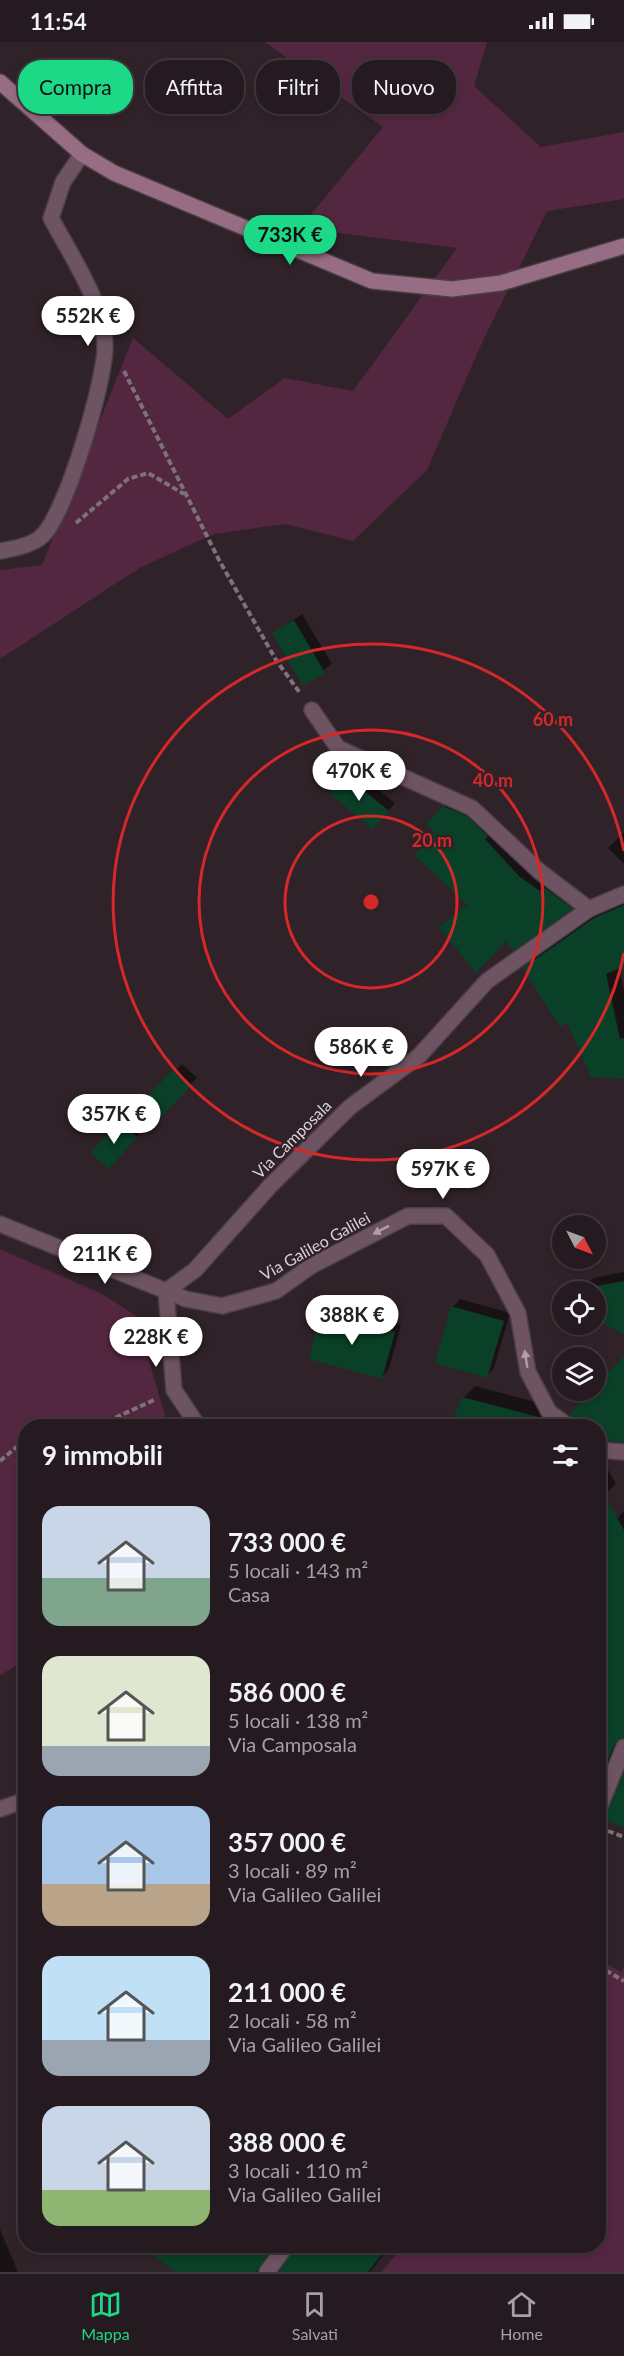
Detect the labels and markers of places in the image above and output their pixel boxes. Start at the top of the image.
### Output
pin: 733K € [241,215,339,266]
pin: 552K € [39,296,137,347]
pin: 470K € [310,751,408,802]
centre of rings [361,892,381,912]
pin: 586K € [312,1027,410,1078]
pin: 357K € [65,1094,163,1145]
pin: 597K € [394,1149,492,1200]
pin: 211K € [56,1234,154,1285]
pin: 388K € [303,1295,401,1346]
pin: 228K € [107,1317,205,1368]

